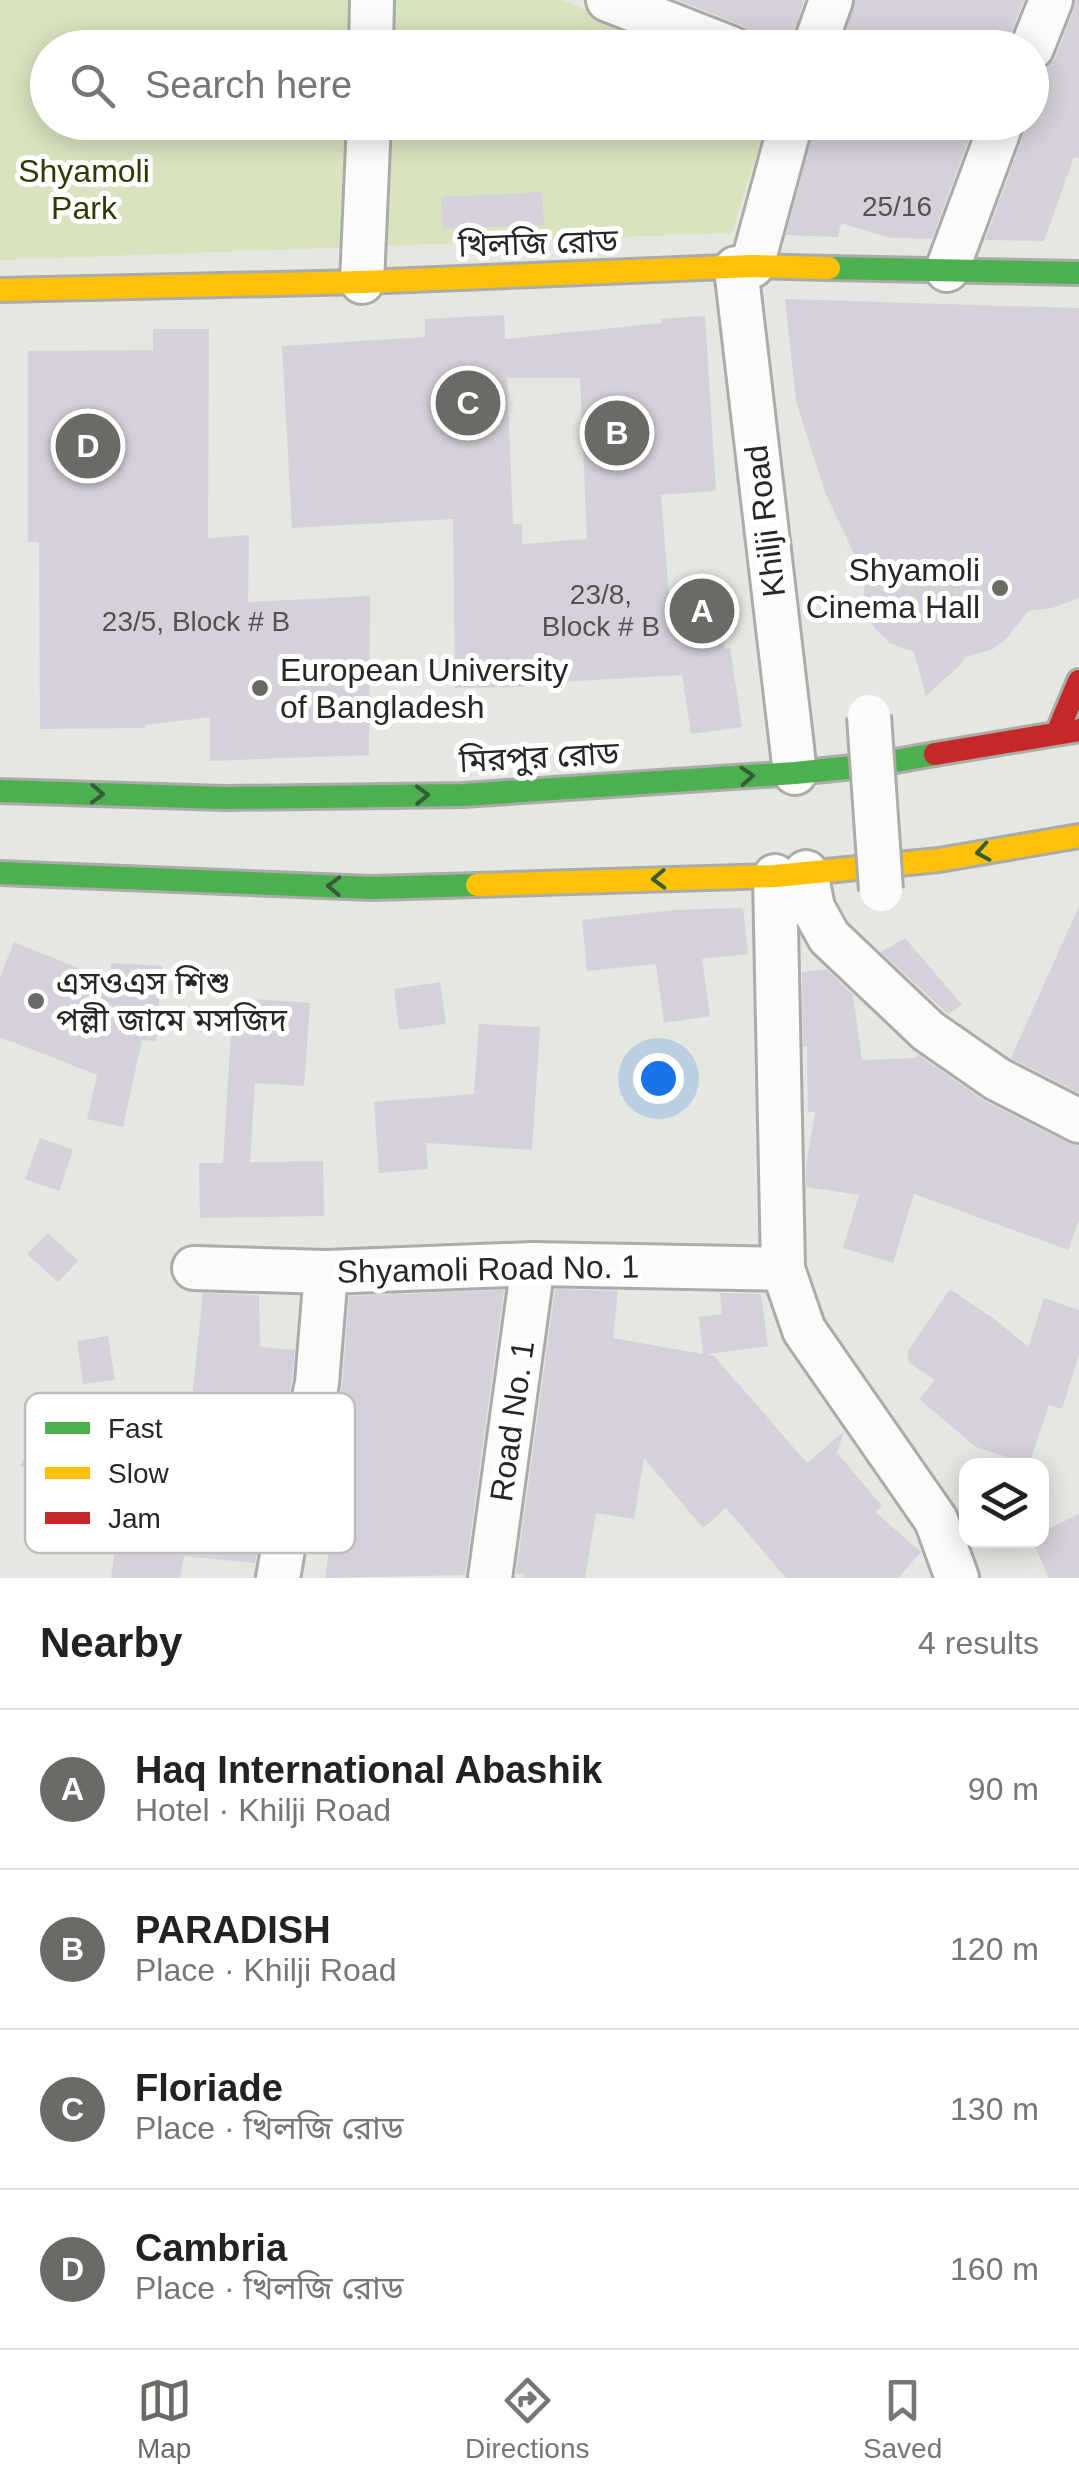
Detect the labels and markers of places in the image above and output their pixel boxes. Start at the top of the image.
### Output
pin: C [436,366,500,440]
pin: B [584,396,650,470]
pin: D [56,408,120,484]
place label: Shyamoli Cinema Hall [806,552,980,625]
pin: A [670,574,734,648]
marker: Shyamoli Cinema Hall [989,577,1011,599]
place label: European University of Bangladesh [280,652,568,725]
marker: European University of Bangladesh [249,677,271,699]
place label: এসওএস শিশু পল্লী জামে মসজিদ [56,965,288,1038]
marker: এসওএস শিশু পল্লী জামে মসজিদ [25,990,47,1012]

